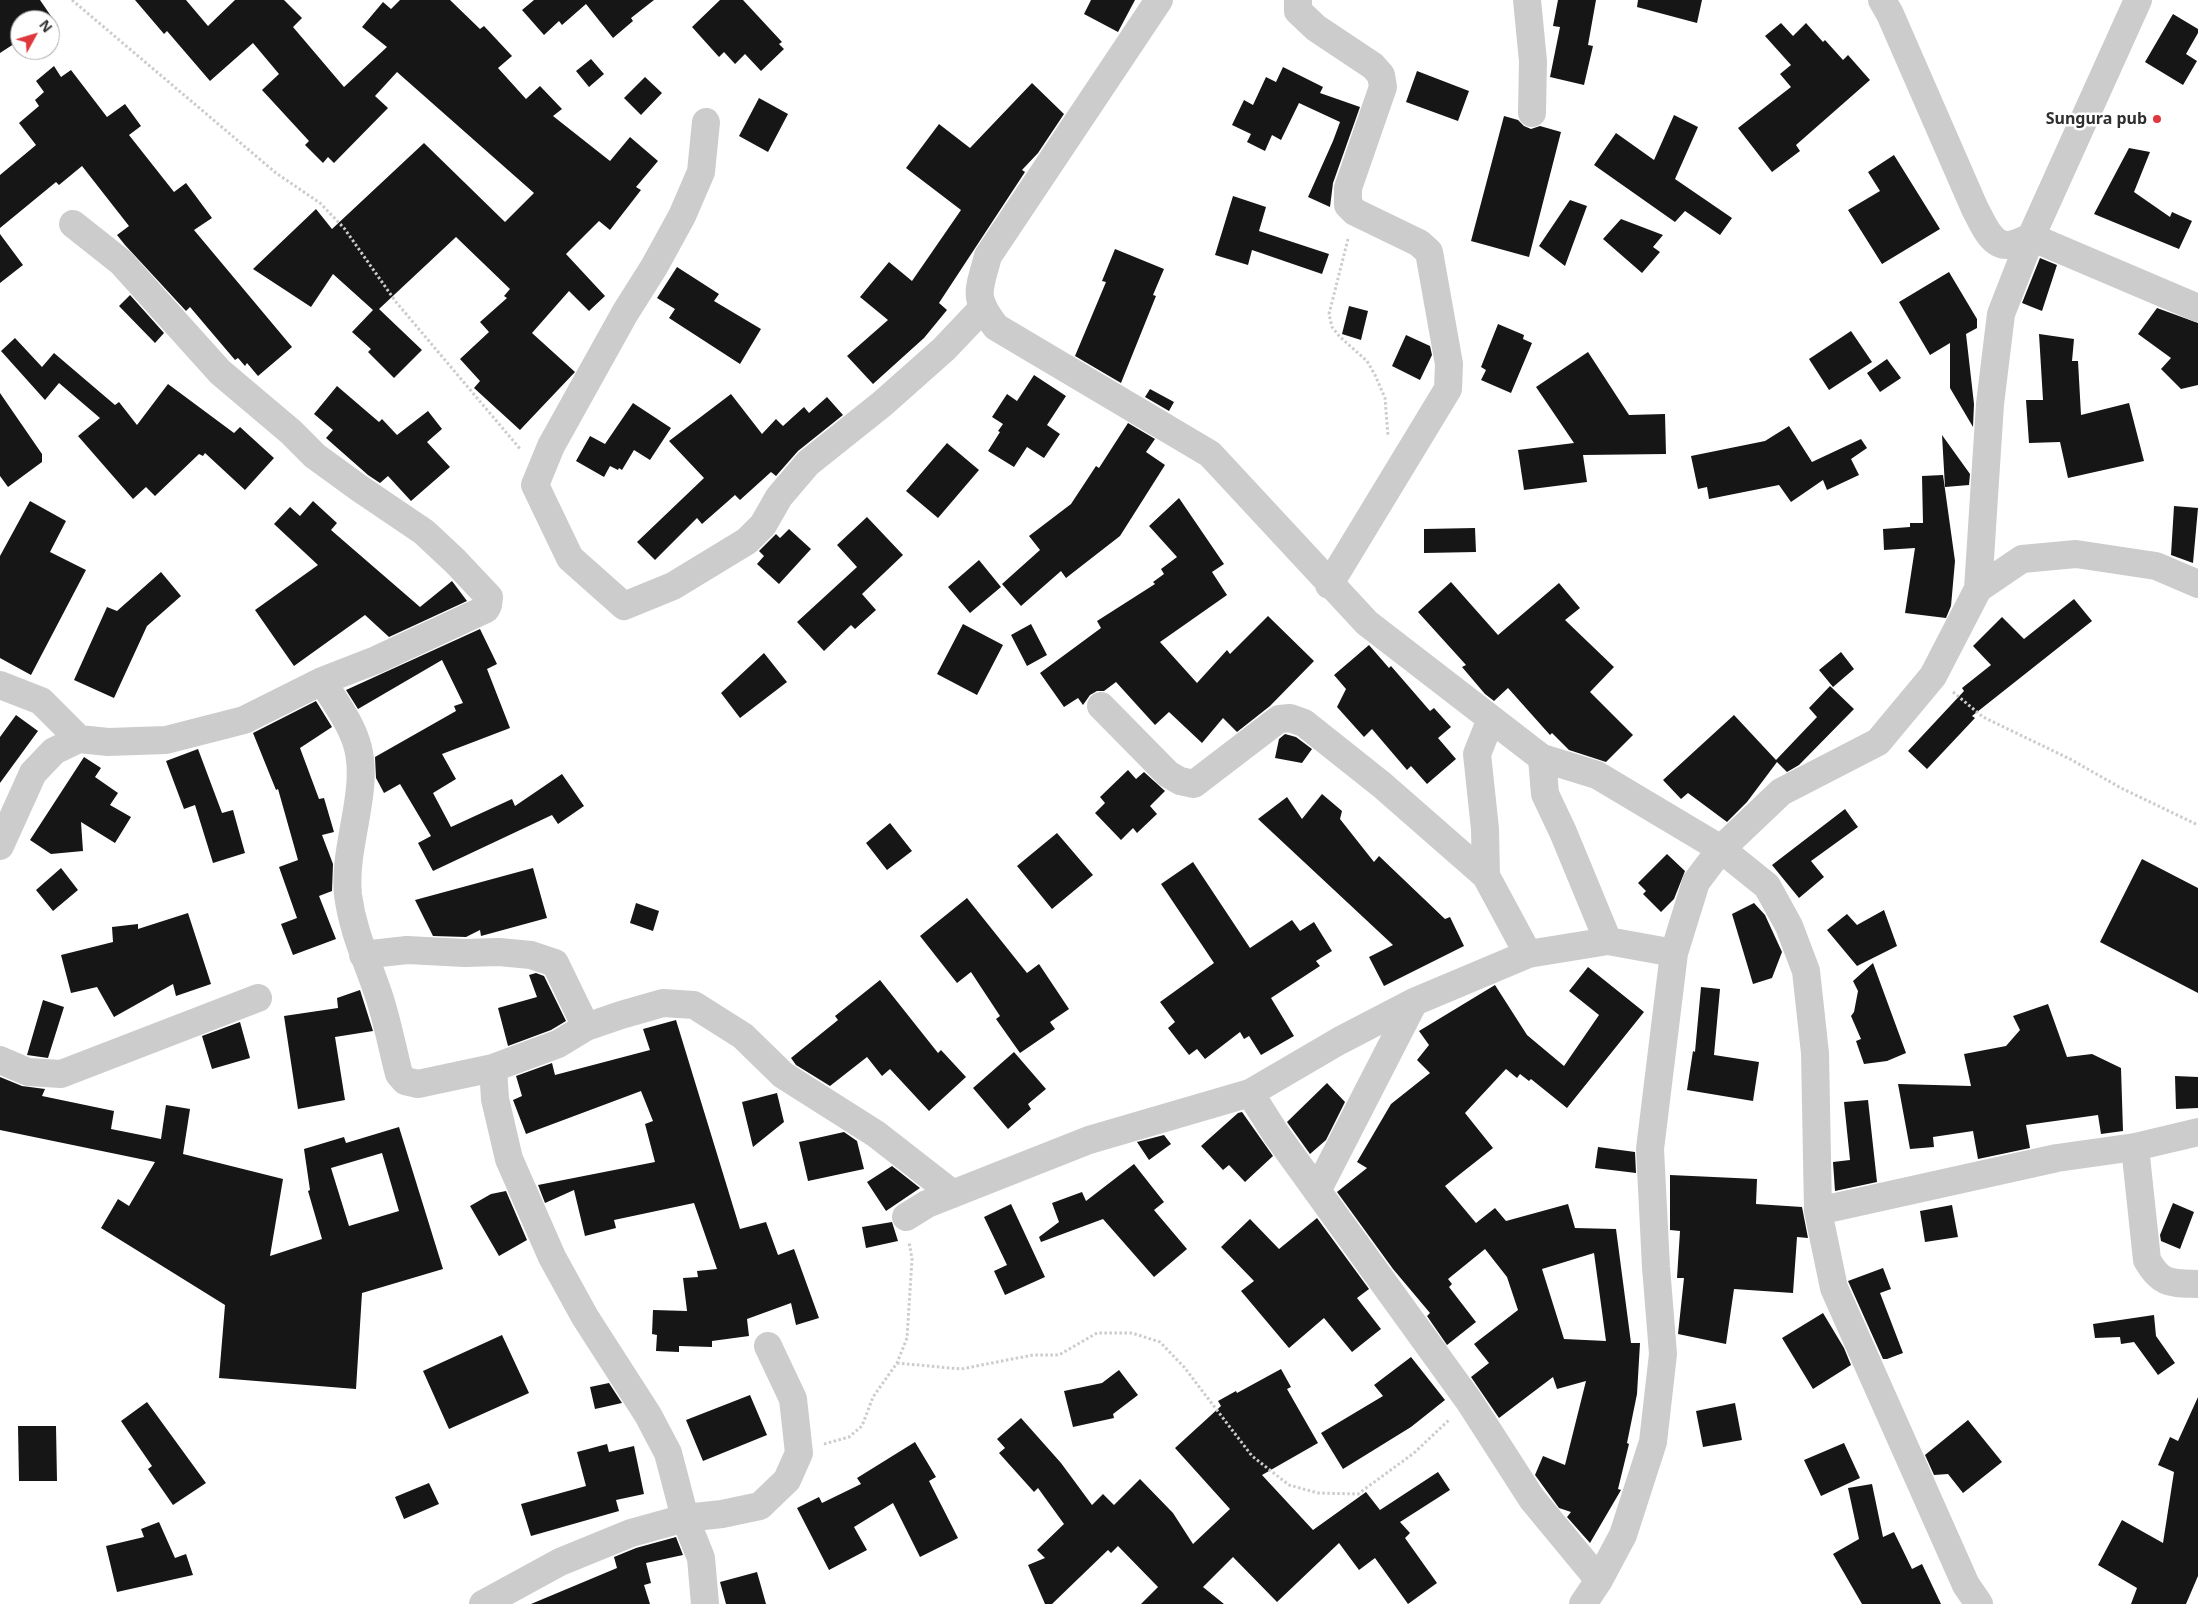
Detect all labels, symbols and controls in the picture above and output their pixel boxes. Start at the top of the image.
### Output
north arrow [10,10,60,60]
text: N [35,15,57,36]
place label: Sungura pub [2046,109,2147,129]
marker: Sungura pub [2151,113,2163,125]

